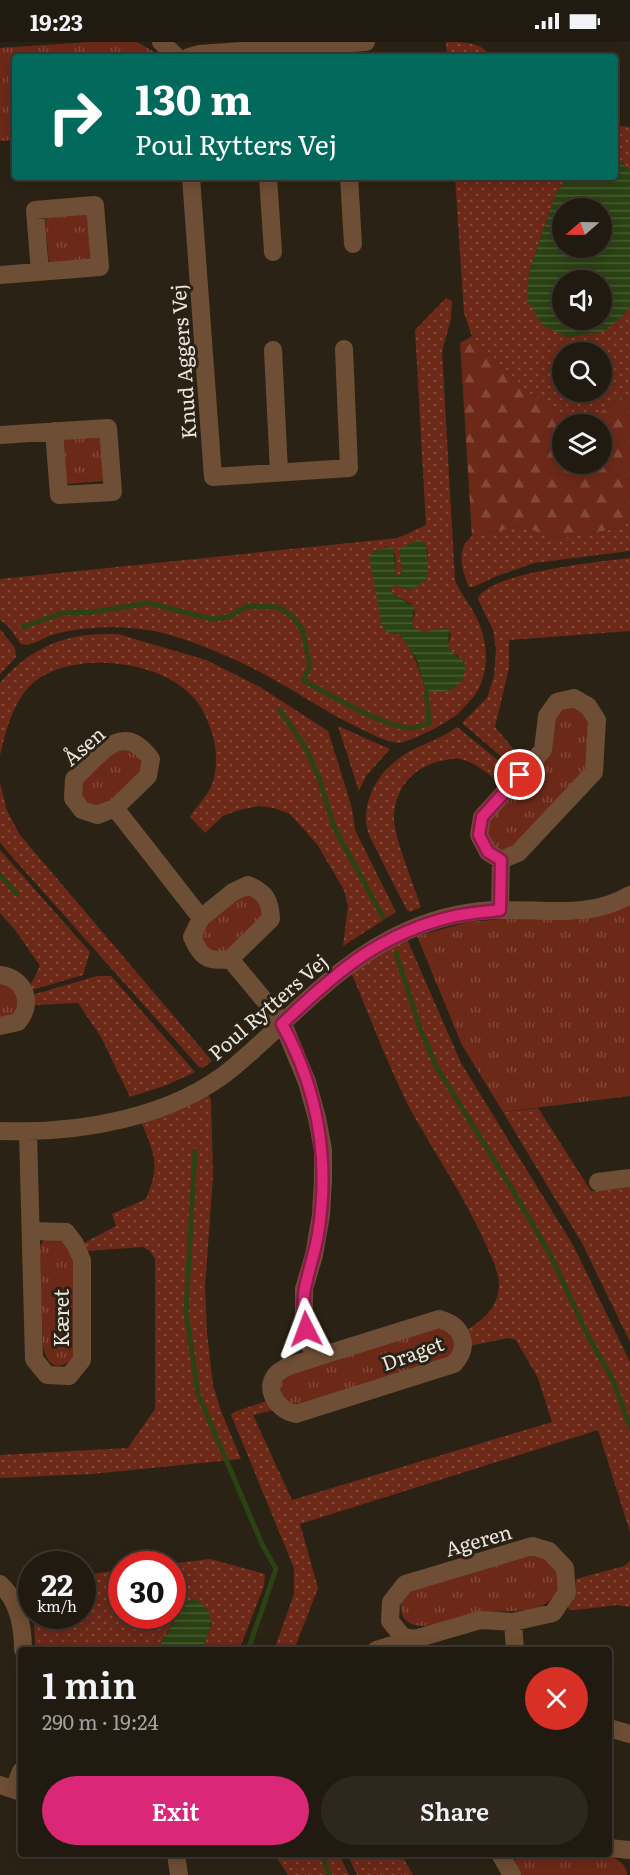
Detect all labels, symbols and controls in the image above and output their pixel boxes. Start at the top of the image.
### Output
text: 19:23 [30,5,83,38]
text: 130 m [135,66,252,128]
icon: right [36,78,114,156]
text: Poul Rytters Vej [135,123,337,163]
north arrow [552,198,612,258]
map controls [552,198,612,474]
button: sound [552,270,612,330]
street label: Knud Aggers Vej [162,283,202,441]
button: search [552,342,612,402]
button: layers [552,414,612,474]
street label: Åsen [55,718,111,772]
pin [494,749,545,800]
icon: arrive [503,758,536,791]
street label: Poul Rytters Vej [201,946,333,1066]
street label: Kæret [45,1289,75,1347]
position arrow [274,1297,338,1361]
street label: Draget [377,1327,447,1377]
street label: Ageren [441,1515,515,1563]
speed limit sign: 30 [108,1551,186,1629]
text: 22 [41,1561,73,1605]
text: km/h [37,1594,77,1617]
text: 1 min [42,1657,137,1710]
button: close [525,1667,588,1730]
text: 290 m · 19:24 [42,1706,158,1736]
button: Exit [42,1776,309,1845]
button: Share [321,1776,588,1845]

